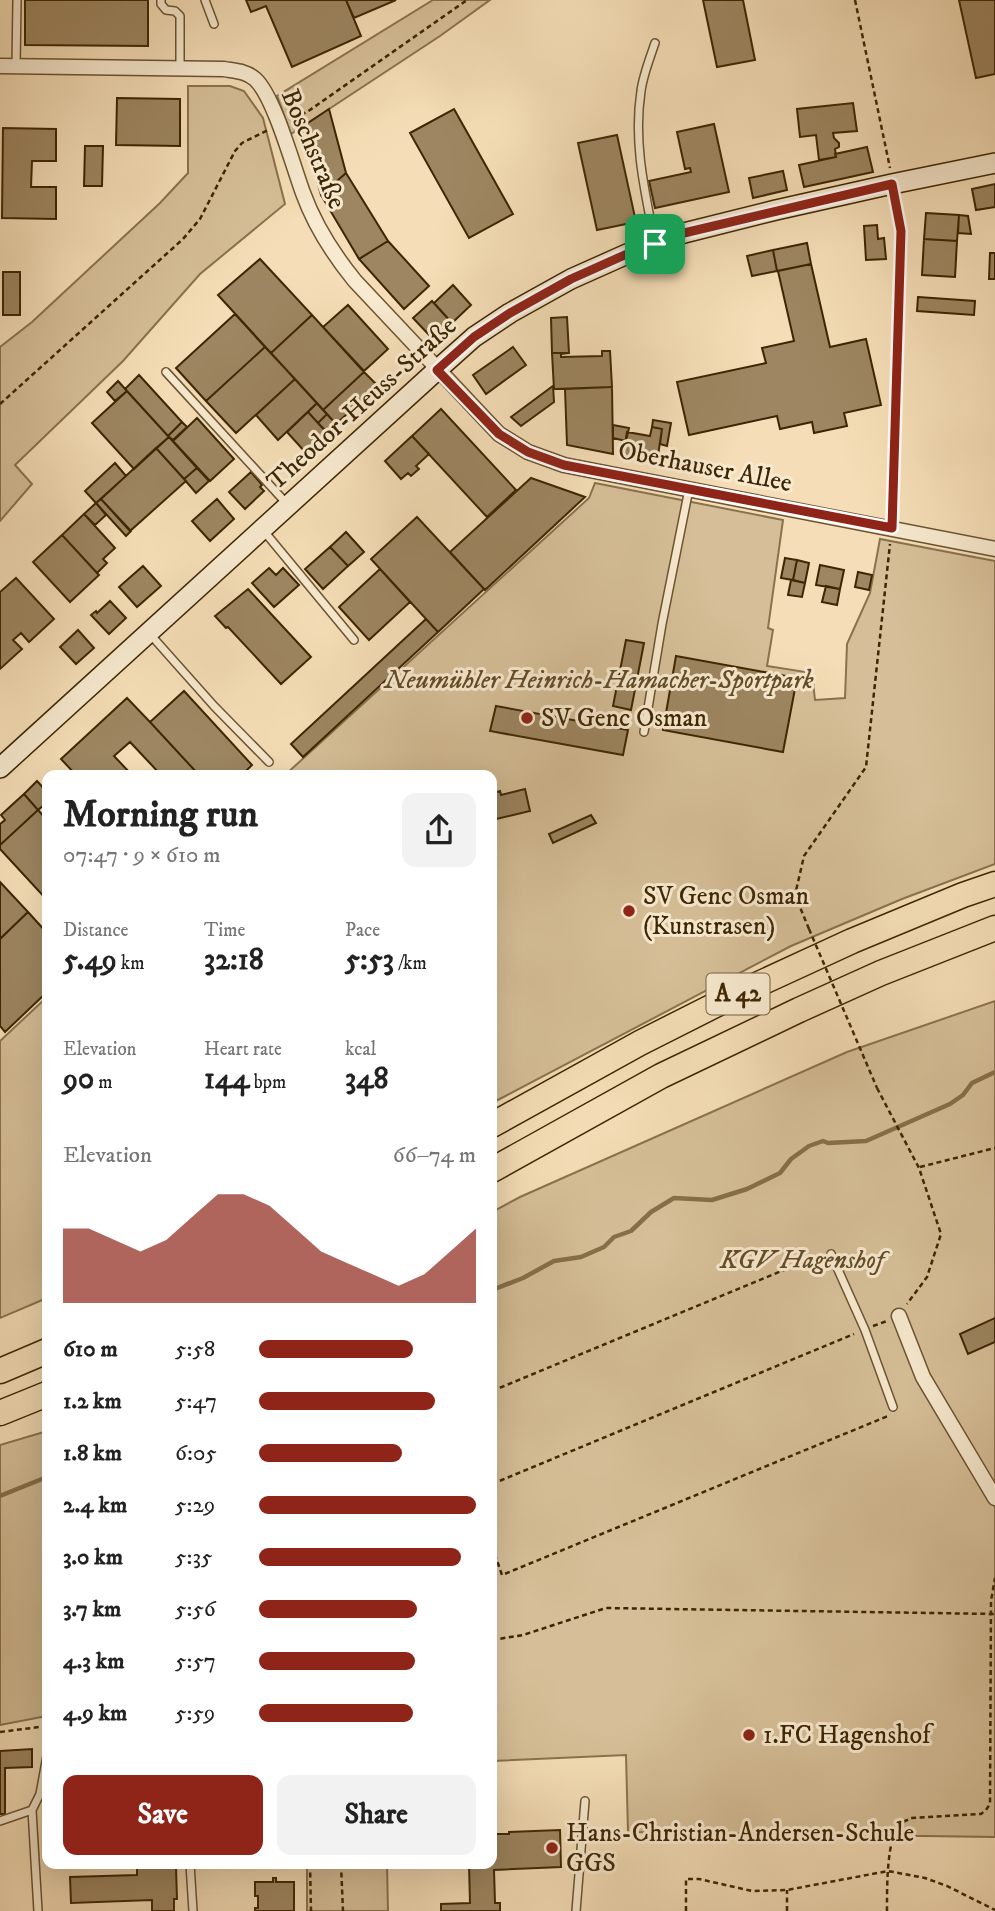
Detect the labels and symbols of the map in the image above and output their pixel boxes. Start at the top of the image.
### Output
street label: Boschstraße [273,84,353,214]
pin [625,214,685,274]
street label: Theodor-Heuss-Straße [260,310,464,498]
street label: Oberhauser Allee [615,434,795,500]
park label: Neumühler Heinrich-Hamacher-Sportpark [382,664,814,697]
place label: SV Genc Osman [541,702,708,735]
marker: SV Genc Osman [519,710,535,726]
place label: SV Genc Osman (Kunstrasen) [643,880,810,943]
marker: SV Genc Osman (Kunstrasen) [621,903,637,919]
road number: A 42 [706,974,770,1014]
park label: KGV Hagenshof [719,1244,891,1277]
place label: 1.FC Hagenshof [763,1719,934,1752]
marker: 1.FC Hagenshof [741,1727,757,1743]
place label: Hans-Christian-Andersen-Schule GGS [566,1817,914,1880]
marker: Hans-Christian-Andersen-Schule GGS [544,1840,560,1856]

